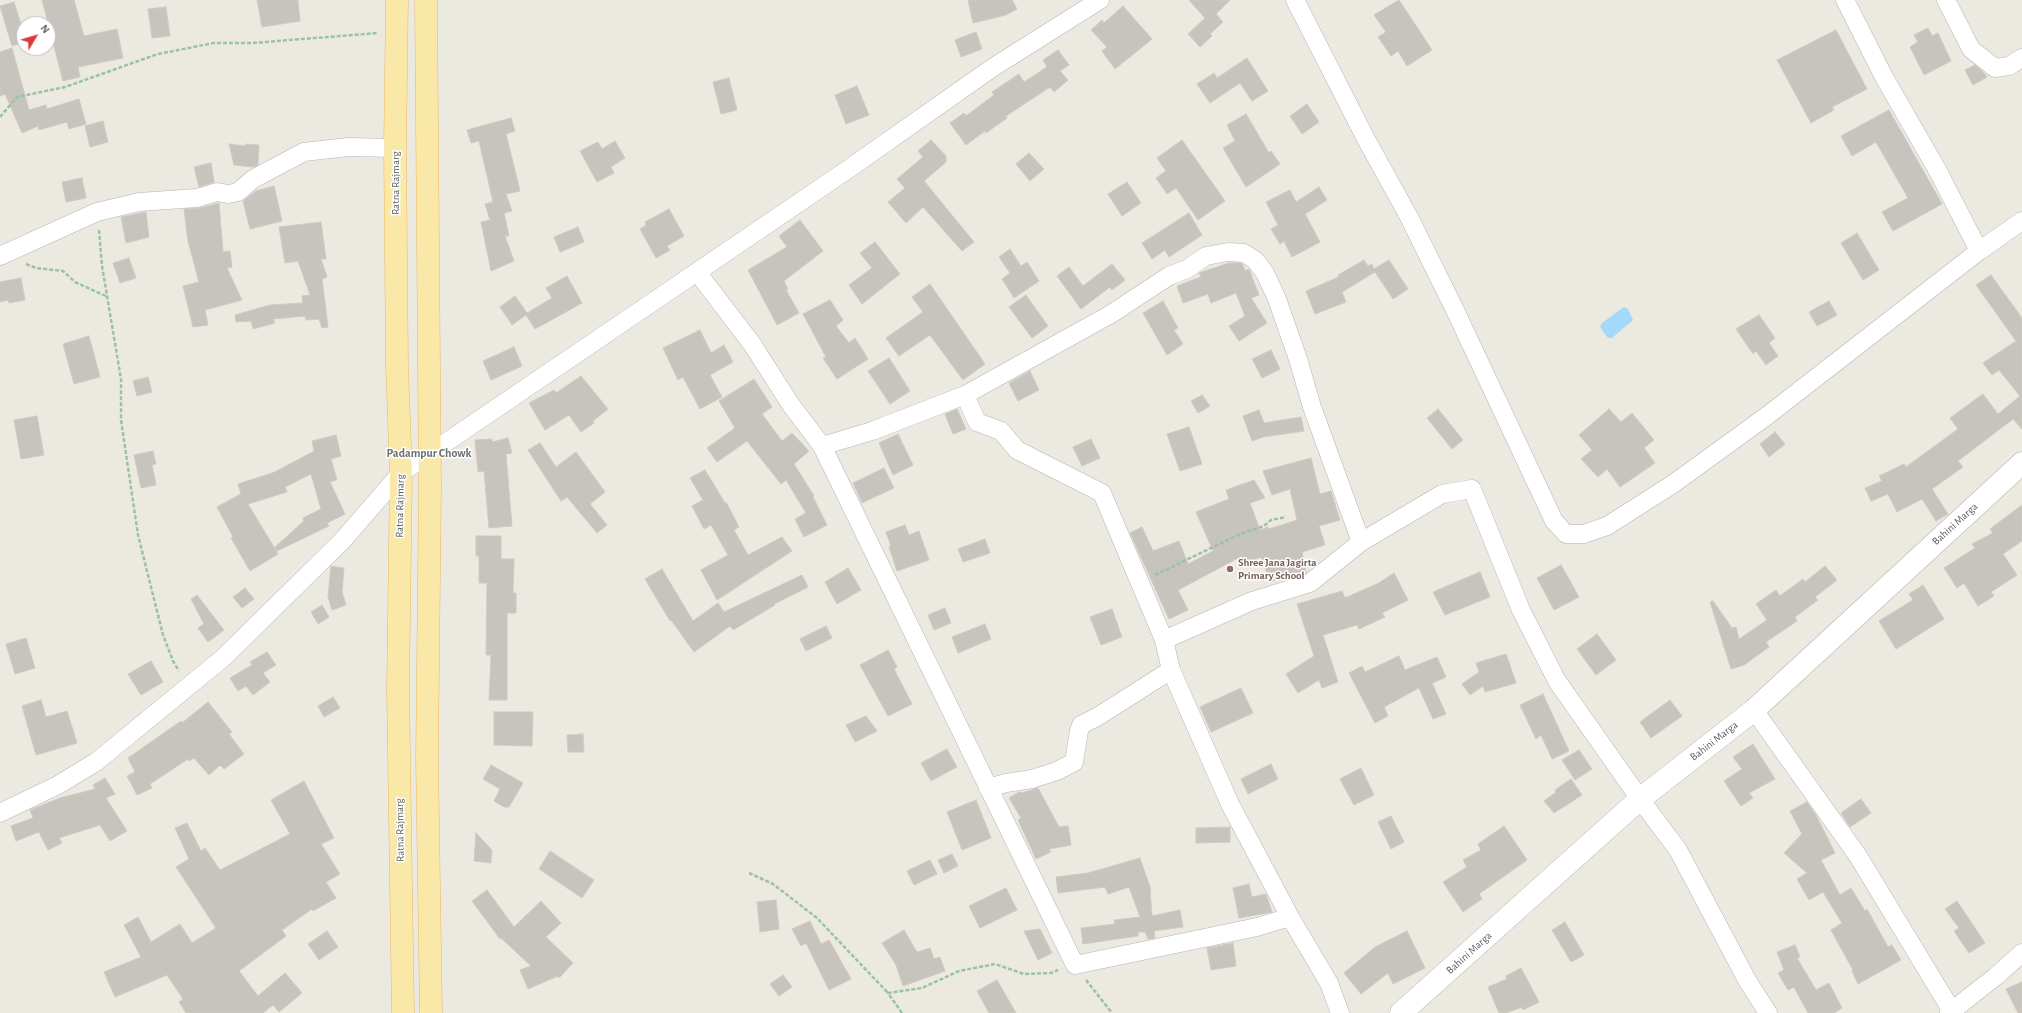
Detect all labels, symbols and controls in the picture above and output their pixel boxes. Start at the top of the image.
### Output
north arrow [16,16,56,56]
text: N [38,23,52,35]
street label: Ratna Rajmarg [389,151,403,215]
district label: Padampur Chowk [387,446,471,460]
street label: Ratna Rajmarg [393,474,407,538]
street label: Bahini Marga [1929,500,1981,548]
place label: Shree Jana Jagirta Primary School [1238,556,1317,582]
marker: Shree Jana Jagirta Primary School [1225,564,1235,574]
street label: Bahini Marga [1688,718,1740,764]
street label: Ratna Rajmarg [393,798,407,862]
street label: Bahini Marga [1443,929,1495,977]

